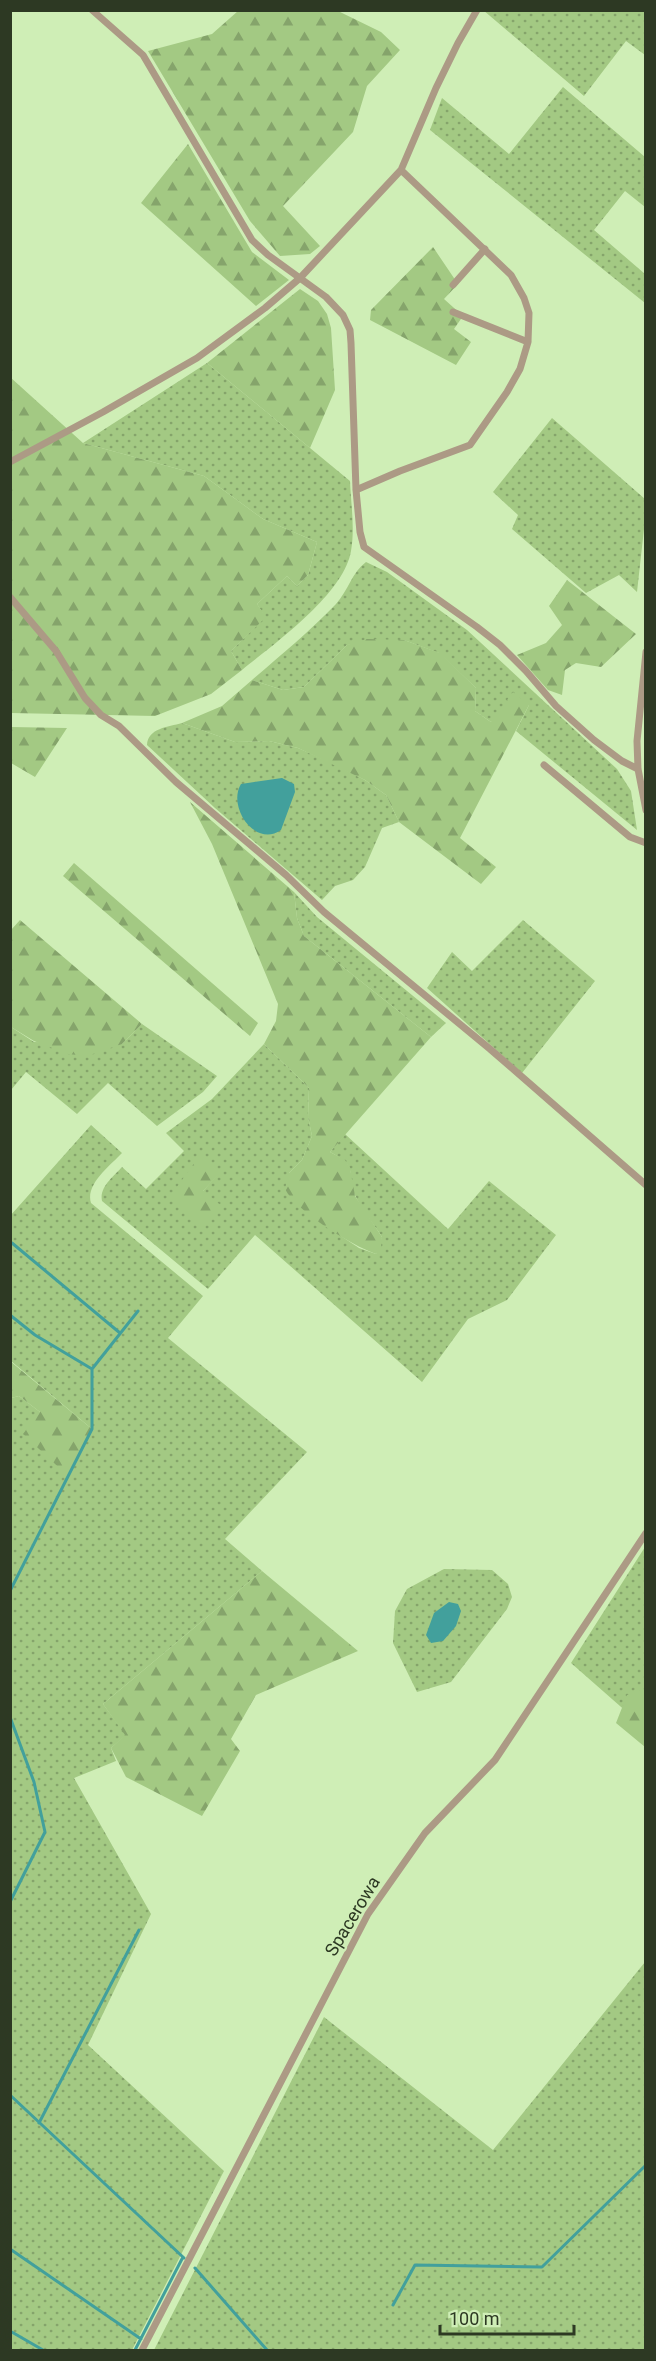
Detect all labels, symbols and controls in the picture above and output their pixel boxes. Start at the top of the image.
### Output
street label: Spacerowa [320,1872,384,1960]
scale bar [440,2298,574,2336]
text: 100 m [449,2308,500,2329]

